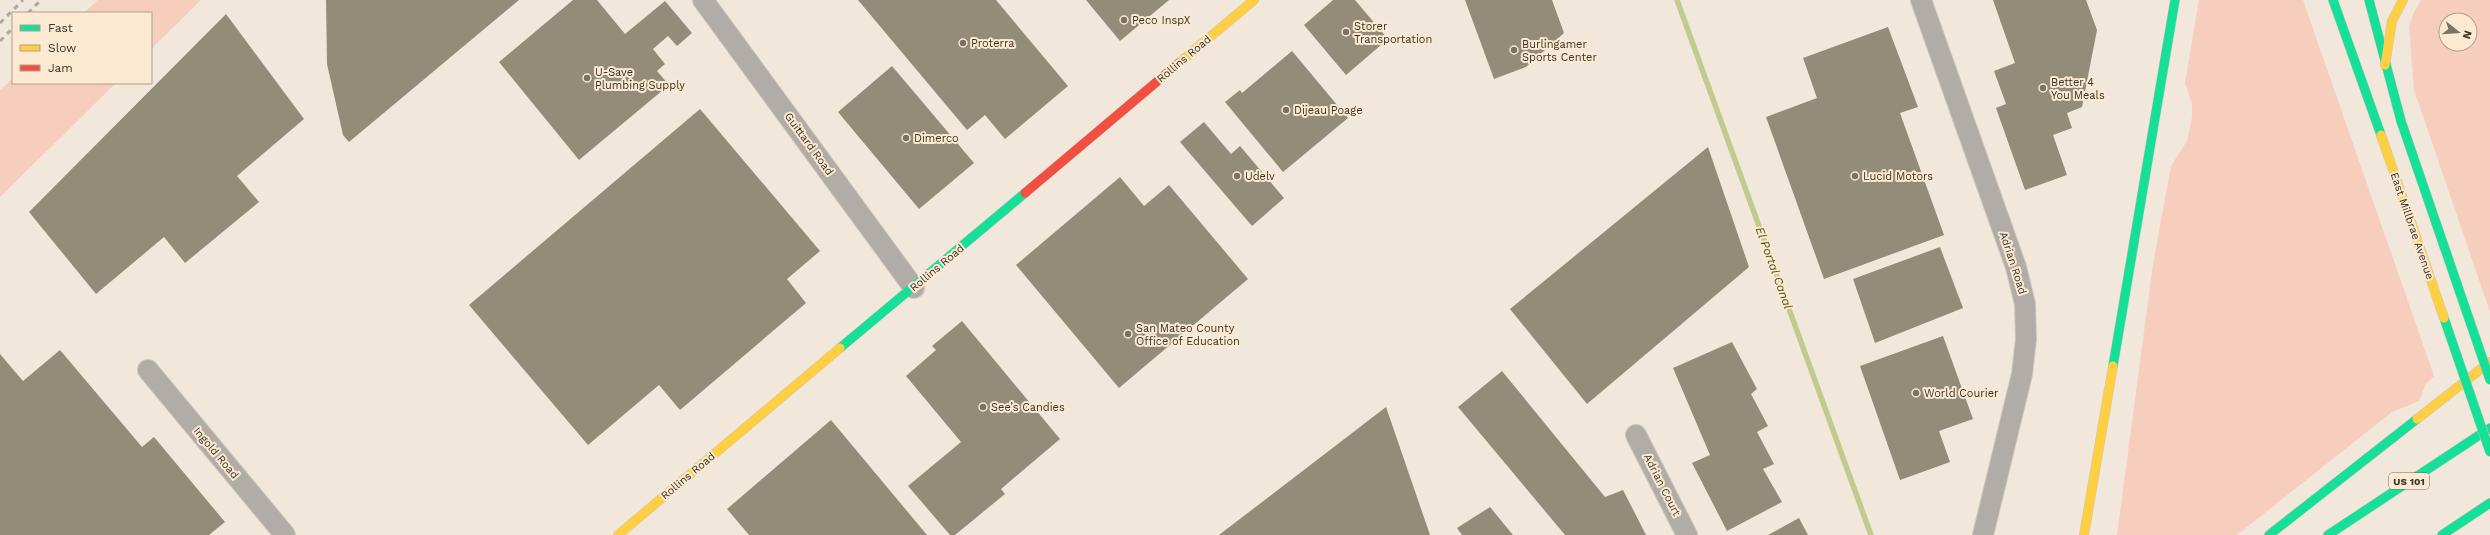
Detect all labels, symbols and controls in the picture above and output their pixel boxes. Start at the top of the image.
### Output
legend [12,12,152,84]
north arrow [2438,12,2478,52]
place label: Peco InspX [1132,14,1191,27]
marker: Peco InspX [1119,15,1129,25]
place label: Storer Transportation [1354,20,1432,46]
text: Fast [48,21,73,35]
marker: Storer Transportation [1341,27,1351,37]
text: N [2460,29,2474,41]
street label: Rollins Road [1154,33,1214,85]
place label: Proterra [971,37,1015,50]
marker: Proterra [958,38,968,48]
place label: Burlingamer Sports Center [1522,38,1597,64]
text: Slow [48,41,76,55]
marker: Burlingamer Sports Center [1509,45,1519,55]
text: Jam [48,61,73,75]
place label: U-Save Plumbing Supply [595,66,685,92]
marker: U-Save Plumbing Supply [582,73,592,83]
place label: Better 4 You Meals [2051,76,2105,102]
marker: Better 4 You Meals [2038,83,2048,93]
place label: Dijeau Poage [1294,104,1362,117]
marker: Dijeau Poage [1281,105,1291,115]
street label: Guittard Road [782,110,836,178]
place label: Dimerco [914,132,959,145]
marker: Dimerco [901,133,911,143]
place label: Udelv [1245,170,1275,183]
place label: Lucid Motors [1863,170,1933,183]
marker: Udelv [1232,171,1242,181]
marker: Lucid Motors [1850,171,1860,181]
street label: East Millbrae Avenue [2388,171,2436,281]
water label: El Portal Canal [1753,225,1795,311]
street label: Adrian Road [1997,230,2029,296]
street label: Rollins Road [907,242,967,294]
place label: San Mateo County Office of Education [1136,322,1240,348]
marker: San Mateo County Office of Education [1123,329,1133,339]
place label: World Courier [1924,387,1999,400]
marker: World Courier [1911,388,1921,398]
place label: See’s Candies [991,401,1065,414]
marker: See’s Candies [978,402,988,412]
street label: Ingold Road [191,425,241,481]
street label: Rollins Road [658,450,718,502]
street label: Adrian Court [1641,452,1683,519]
road number: US 101 [2389,473,2429,489]

